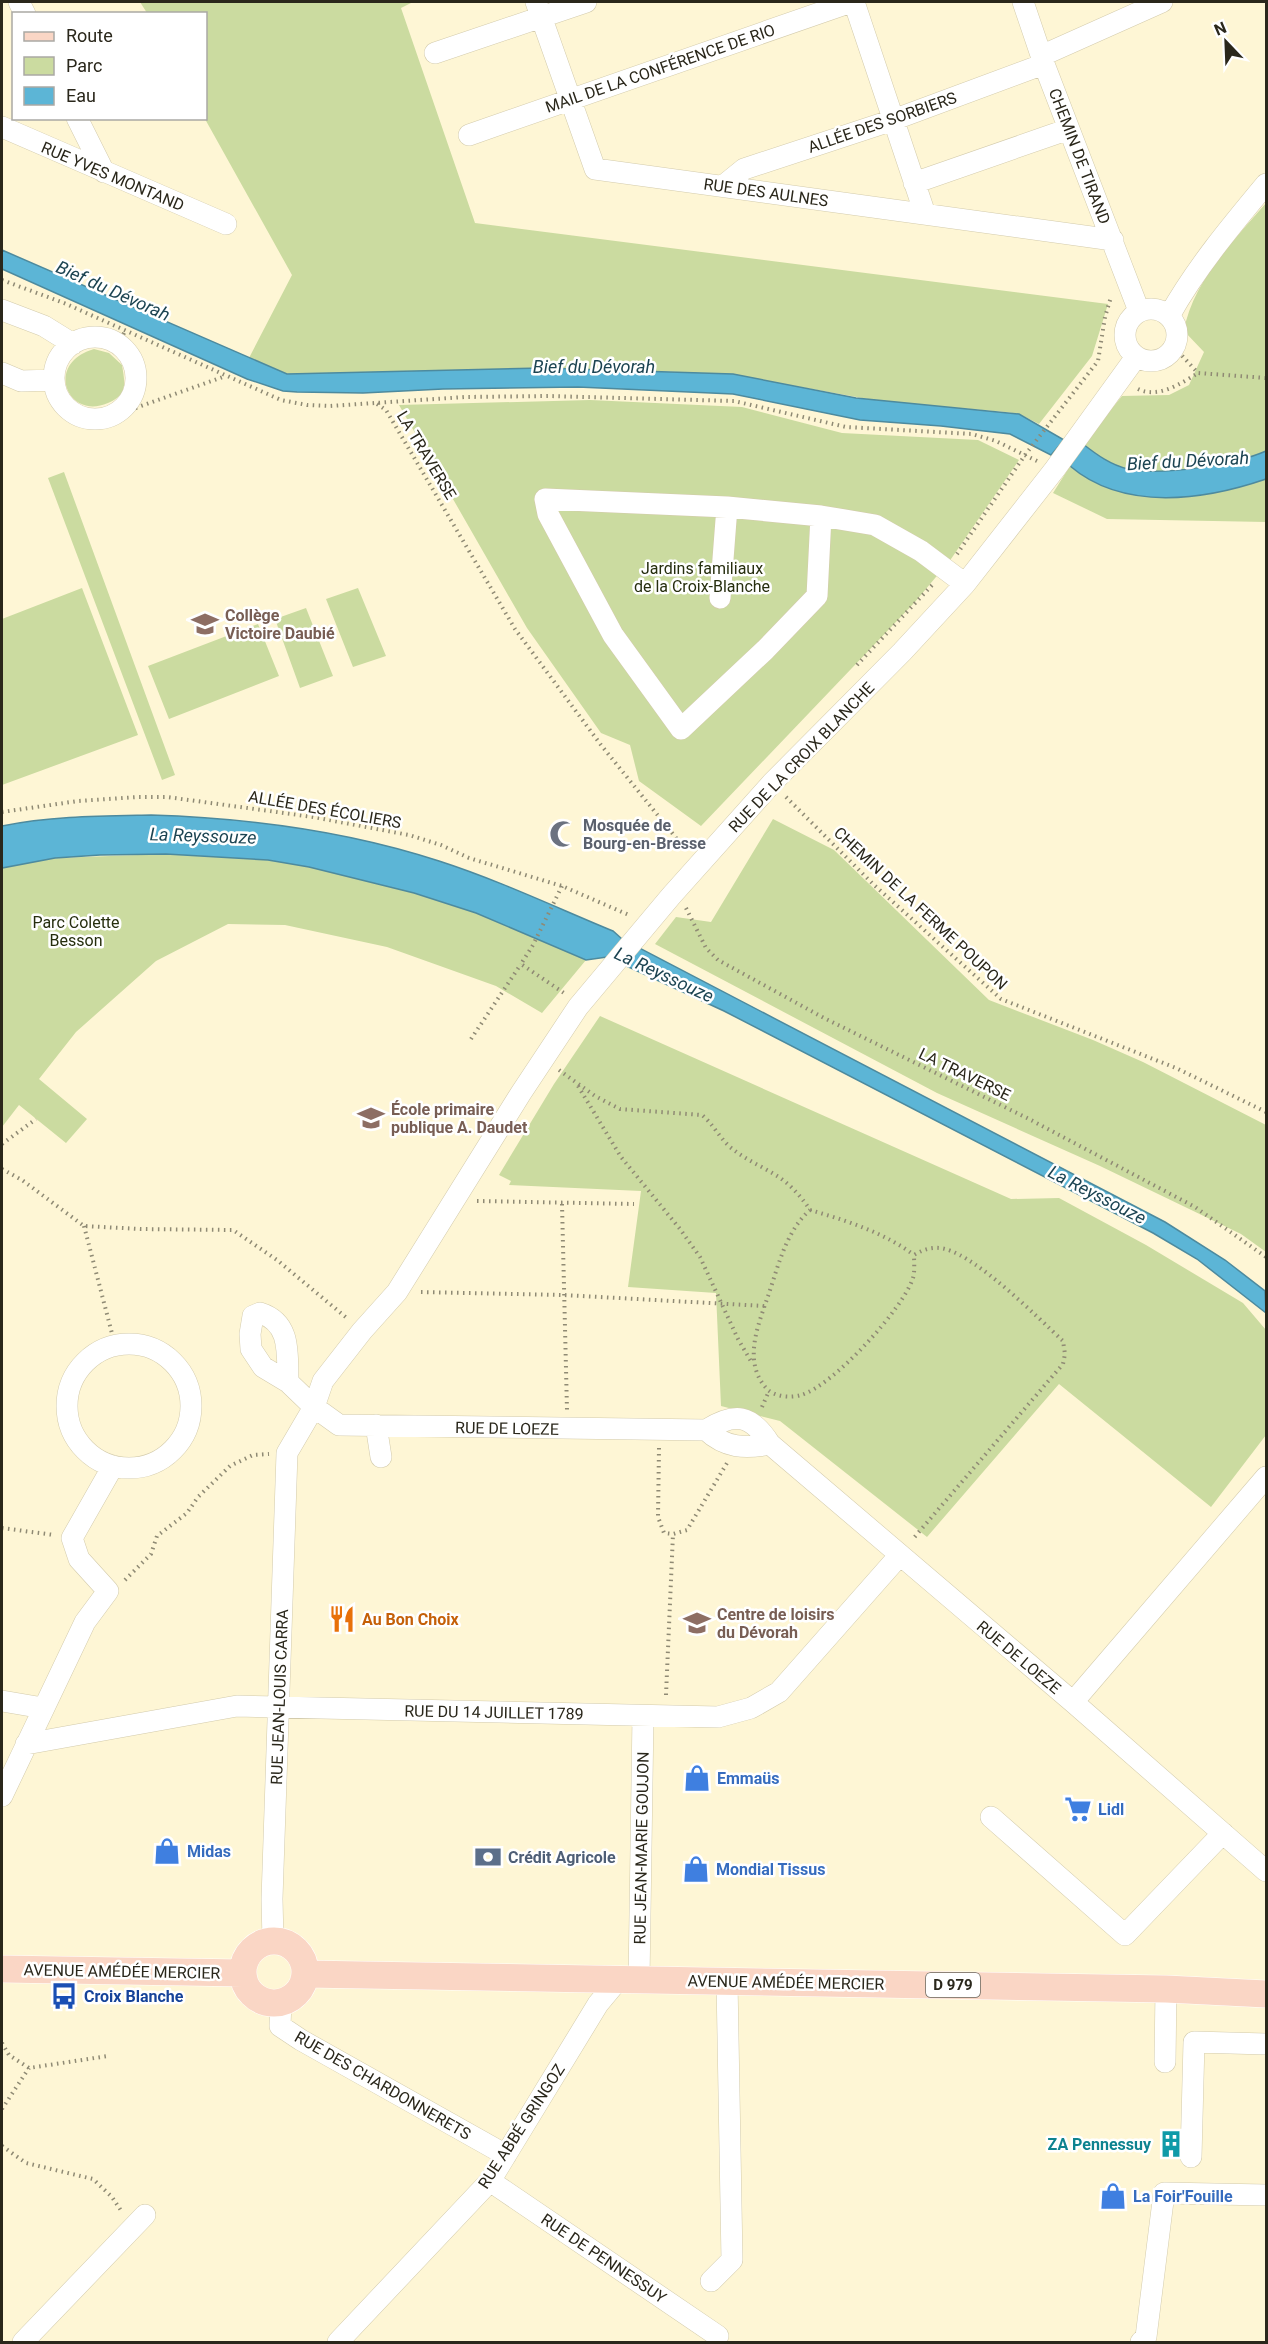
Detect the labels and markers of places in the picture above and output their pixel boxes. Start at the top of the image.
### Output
place label: Collège Victoire Daubié [225,606,335,643]
school or university icon: Collège Victoire Daubié [190,609,220,639]
place label: Mosquée de Bourg-en-Bresse [583,816,706,853]
mosque icon: Mosquée de Bourg-en-Bresse [548,819,578,849]
place label: École primaire publique A. Daudet [391,1100,528,1137]
school or university icon: École primaire publique A. Daudet [356,1103,386,1133]
restaurant icon: Au Bon Choix [327,1604,357,1634]
place label: Centre de loisirs du Dévorah [717,1605,834,1642]
school or university icon: Centre de loisirs du Dévorah [682,1608,712,1638]
place label: Au Bon Choix [362,1610,459,1629]
shop icon: Emmaüs [682,1763,712,1793]
place label: Emmaüs [717,1769,779,1788]
supermarket icon: Lidl [1063,1794,1093,1824]
place label: Lidl [1098,1800,1124,1819]
shop icon: Midas [152,1836,182,1866]
place label: Midas [187,1842,231,1861]
bank icon: Crédit Agricole [473,1842,503,1872]
place label: Crédit Agricole [508,1848,616,1867]
shop icon: Mondial Tissus [681,1854,711,1884]
place label: Mondial Tissus [716,1860,825,1879]
bus stop icon: Croix Blanche [49,1981,79,2011]
place label: Croix Blanche [84,1987,184,2006]
building icon: ZA Pennessuy [1156,2129,1186,2159]
place label: ZA Pennessuy [1048,2135,1152,2154]
shop icon: La Foir'Fouille [1098,2181,1128,2211]
place label: La Foir'Fouille [1133,2187,1233,2206]

